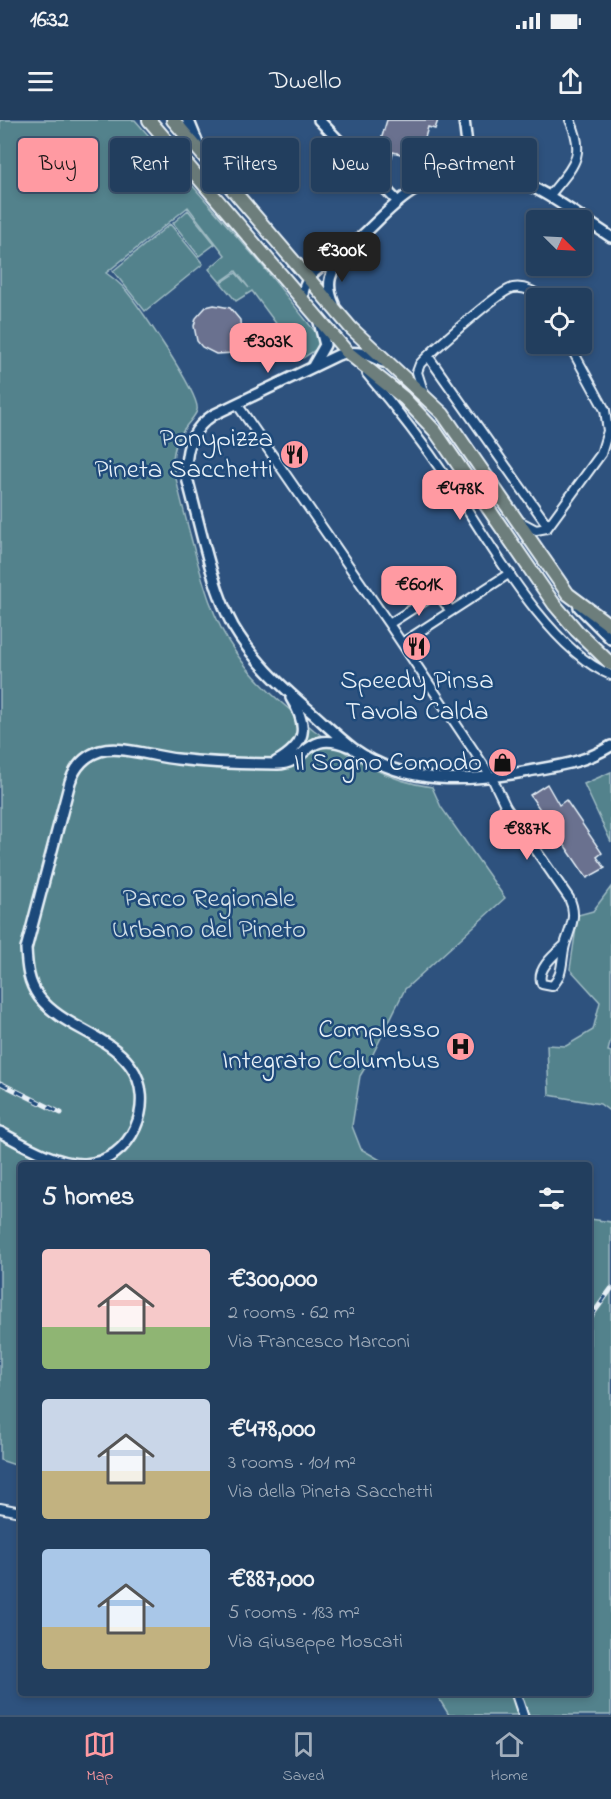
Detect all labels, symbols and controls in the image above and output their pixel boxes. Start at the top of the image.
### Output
text: 16:32 [30,5,69,37]
text: Dwello [269,62,342,101]
icon: menu [24,65,57,98]
icon: share [554,65,587,98]
chip: Buy [18,138,98,192]
chip: Rent [110,138,190,192]
chip: Filters [202,138,299,192]
chip: New [311,138,390,192]
chip: Apartment [402,138,537,192]
north arrow [526,210,592,276]
map controls [526,210,592,354]
pin: €300K [300,232,384,283]
text: €300K [317,237,367,266]
button: locate [526,288,592,354]
pin: €303K [226,323,310,374]
text: €303K [244,328,292,357]
place label: Ponypizza Pineta Sacchetti [95,420,273,490]
restaurant icon: Ponypizza Pineta Sacchetti [278,439,310,471]
pin: €478K [418,470,502,521]
text: €478K [436,475,484,504]
pin: €601K [377,566,461,617]
text: €601K [395,571,443,600]
restaurant icon: Speedy Pinsa Tavola Calda [401,630,433,662]
place label: Speedy Pinsa Tavola Calda [340,662,494,732]
place label: Il Sogno Comodo [294,744,482,783]
shop icon: Il Sogno Comodo [487,747,519,779]
pin: €887K [485,810,569,861]
text: €887K [504,815,550,844]
park label: Parco Regionale Urbano del Pineto [112,880,306,950]
place label: Complesso Integrato Columbus [222,1011,440,1081]
hospital icon: Complesso Integrato Columbus [445,1030,477,1062]
text: 5 homes [42,1179,134,1217]
icon: filters [535,1182,568,1215]
text: €300,000 [228,1261,318,1299]
icon: home [90,1273,162,1345]
text: 2 rooms · 62 m² [228,1299,355,1328]
text: Via Francesco Marconi [228,1328,410,1357]
text: €478,000 [228,1411,315,1449]
icon: home [90,1423,162,1495]
text: 3 rooms · 101 m² [228,1449,356,1478]
text: Via della Pineta Sacchetti [228,1478,433,1507]
text: €887,000 [228,1561,315,1599]
icon: home [90,1573,162,1645]
text: 5 rooms · 183 m² [228,1599,360,1628]
text: Via Giuseppe Moscati [228,1628,403,1657]
tab: Map [83,1728,116,1788]
tab: Saved [283,1728,324,1788]
tab: Home [491,1728,528,1788]

